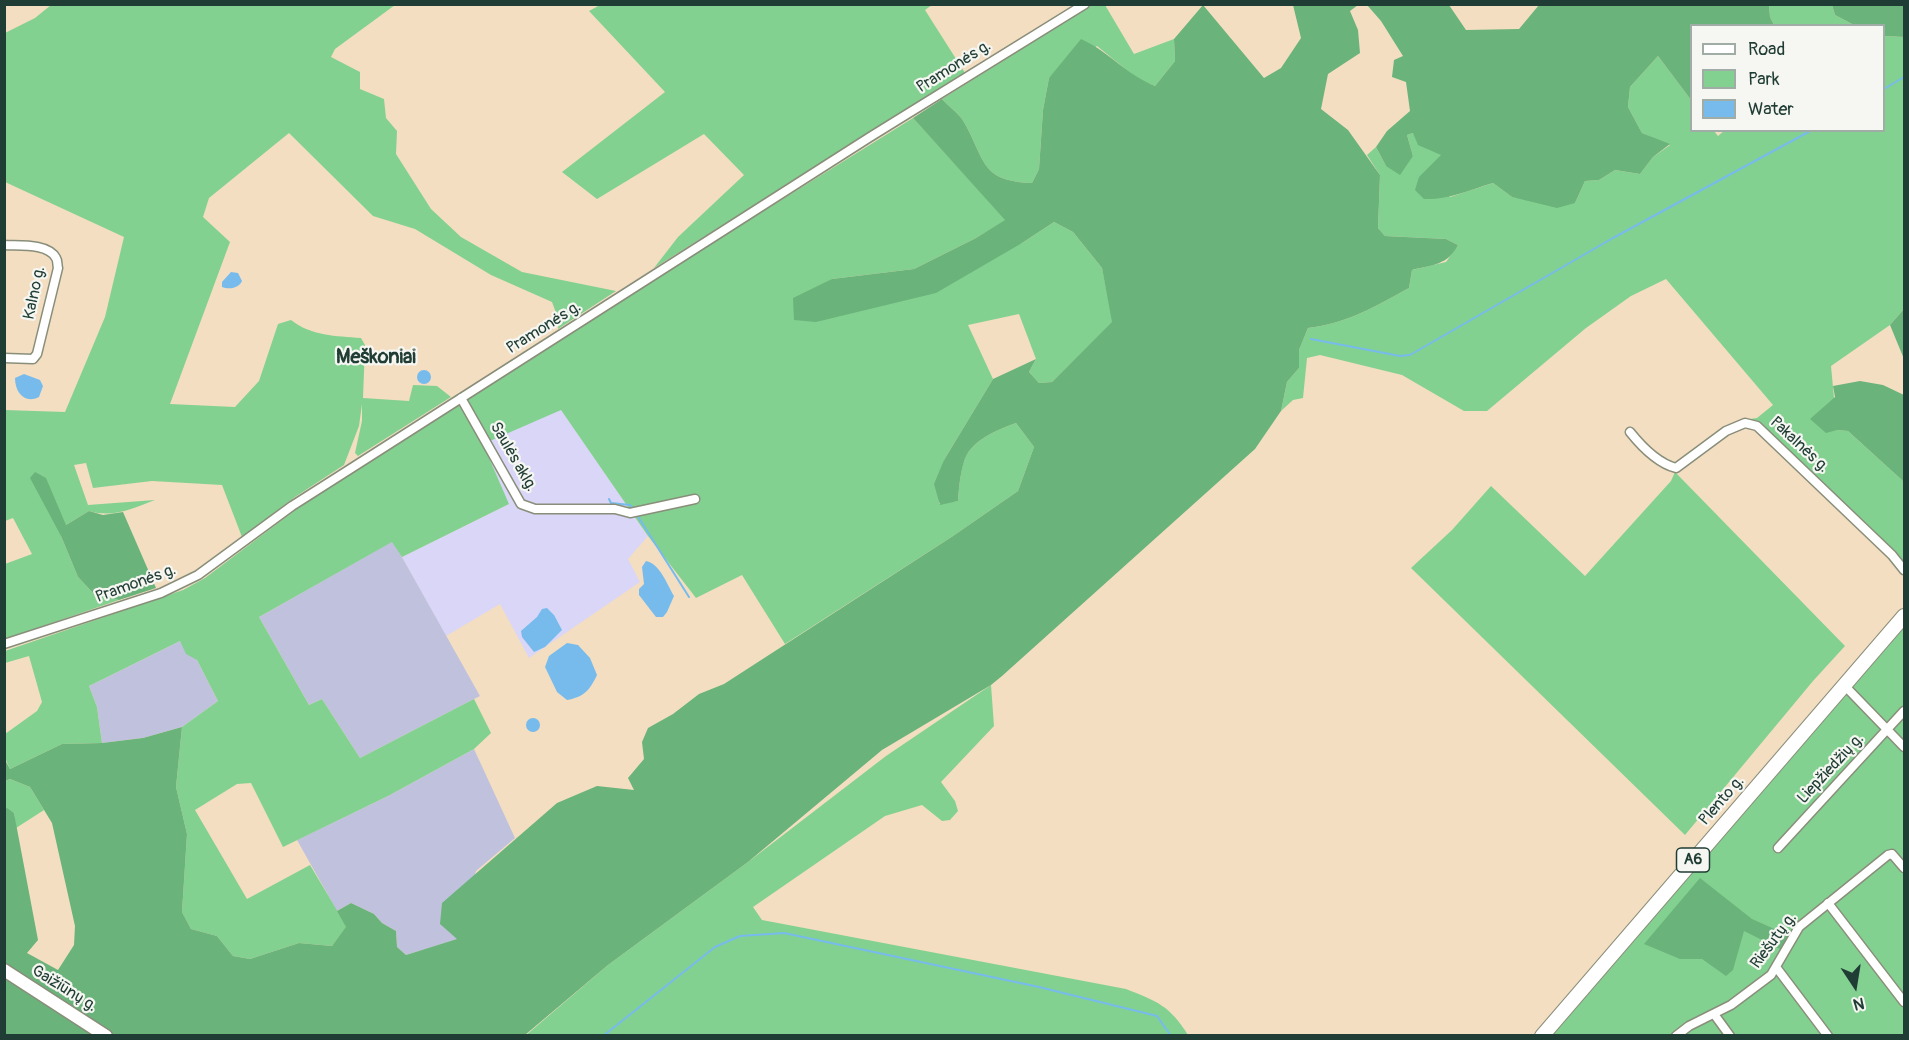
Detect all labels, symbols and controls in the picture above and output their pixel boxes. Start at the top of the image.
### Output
legend [1690,24,1885,132]
street label: Pramonės g. [913,37,995,97]
text: Road [1748,38,1785,61]
text: Park [1748,68,1780,91]
text: Water [1748,98,1794,121]
street label: Kalno g. [20,265,50,321]
street label: Pramonės g. [503,298,585,358]
district label: Meškoniai [336,346,416,370]
street label: Pakalnės g. [1766,413,1832,477]
street label: Saulės aklg. [485,419,541,495]
street label: Pramonės g. [93,561,179,607]
street label: Liepžiedžių g. [1794,730,1868,808]
street label: Plento g. [1695,772,1749,830]
road number: A6 [1676,848,1710,872]
street label: Riešutų g. [1747,909,1801,973]
north arrow [1825,956,1885,1016]
street label: Gaižiūnų g. [28,962,100,1016]
text: N [1851,993,1866,1015]

